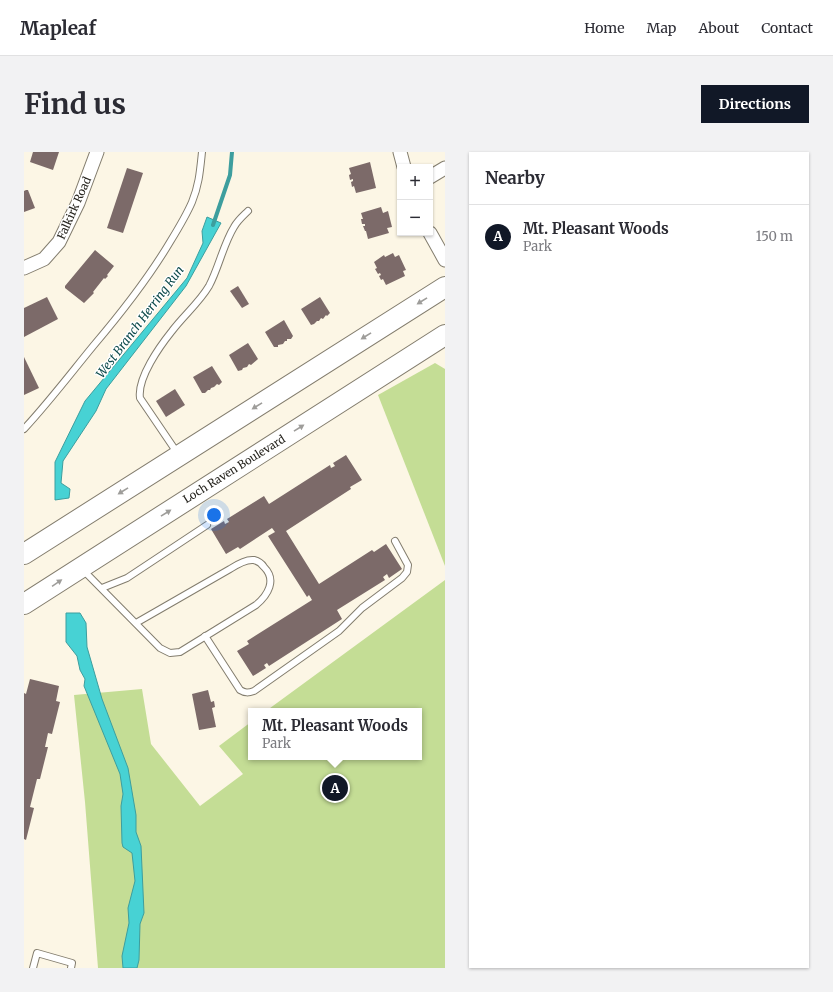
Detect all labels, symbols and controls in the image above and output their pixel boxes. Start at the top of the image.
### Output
text: Mapleaf [20,16,96,40]
text: Home [584,19,625,37]
text: Map [647,19,676,37]
text: About [698,19,739,37]
text: Contact [761,19,813,37]
button: Directions [701,85,809,123]
text: Find us [24,86,126,122]
map controls [397,164,433,236]
button: + [397,164,433,200]
text: Nearby [485,167,545,189]
street label: Falkirk Road [54,174,94,242]
button: − [397,200,433,236]
text: Mt. Pleasant Woods [523,219,669,238]
text: A [493,228,503,245]
text: 150 m [756,228,793,245]
text: Park [523,238,552,255]
water label: West Branch Herring Run [93,263,187,381]
one-way arrow [417,297,427,305]
one-way arrow [361,332,371,340]
one-way arrow [251,402,262,410]
one-way arrow [294,424,304,432]
street label: Loch Raven Boulevard [180,432,288,506]
one-way arrow [118,487,128,495]
your location [204,505,224,525]
one-way arrow [161,509,171,517]
one-way arrow [52,579,62,587]
popup [248,708,422,760]
text: Mt. Pleasant Woods [262,716,408,735]
text: Park [262,735,291,752]
pin: A [322,773,348,803]

